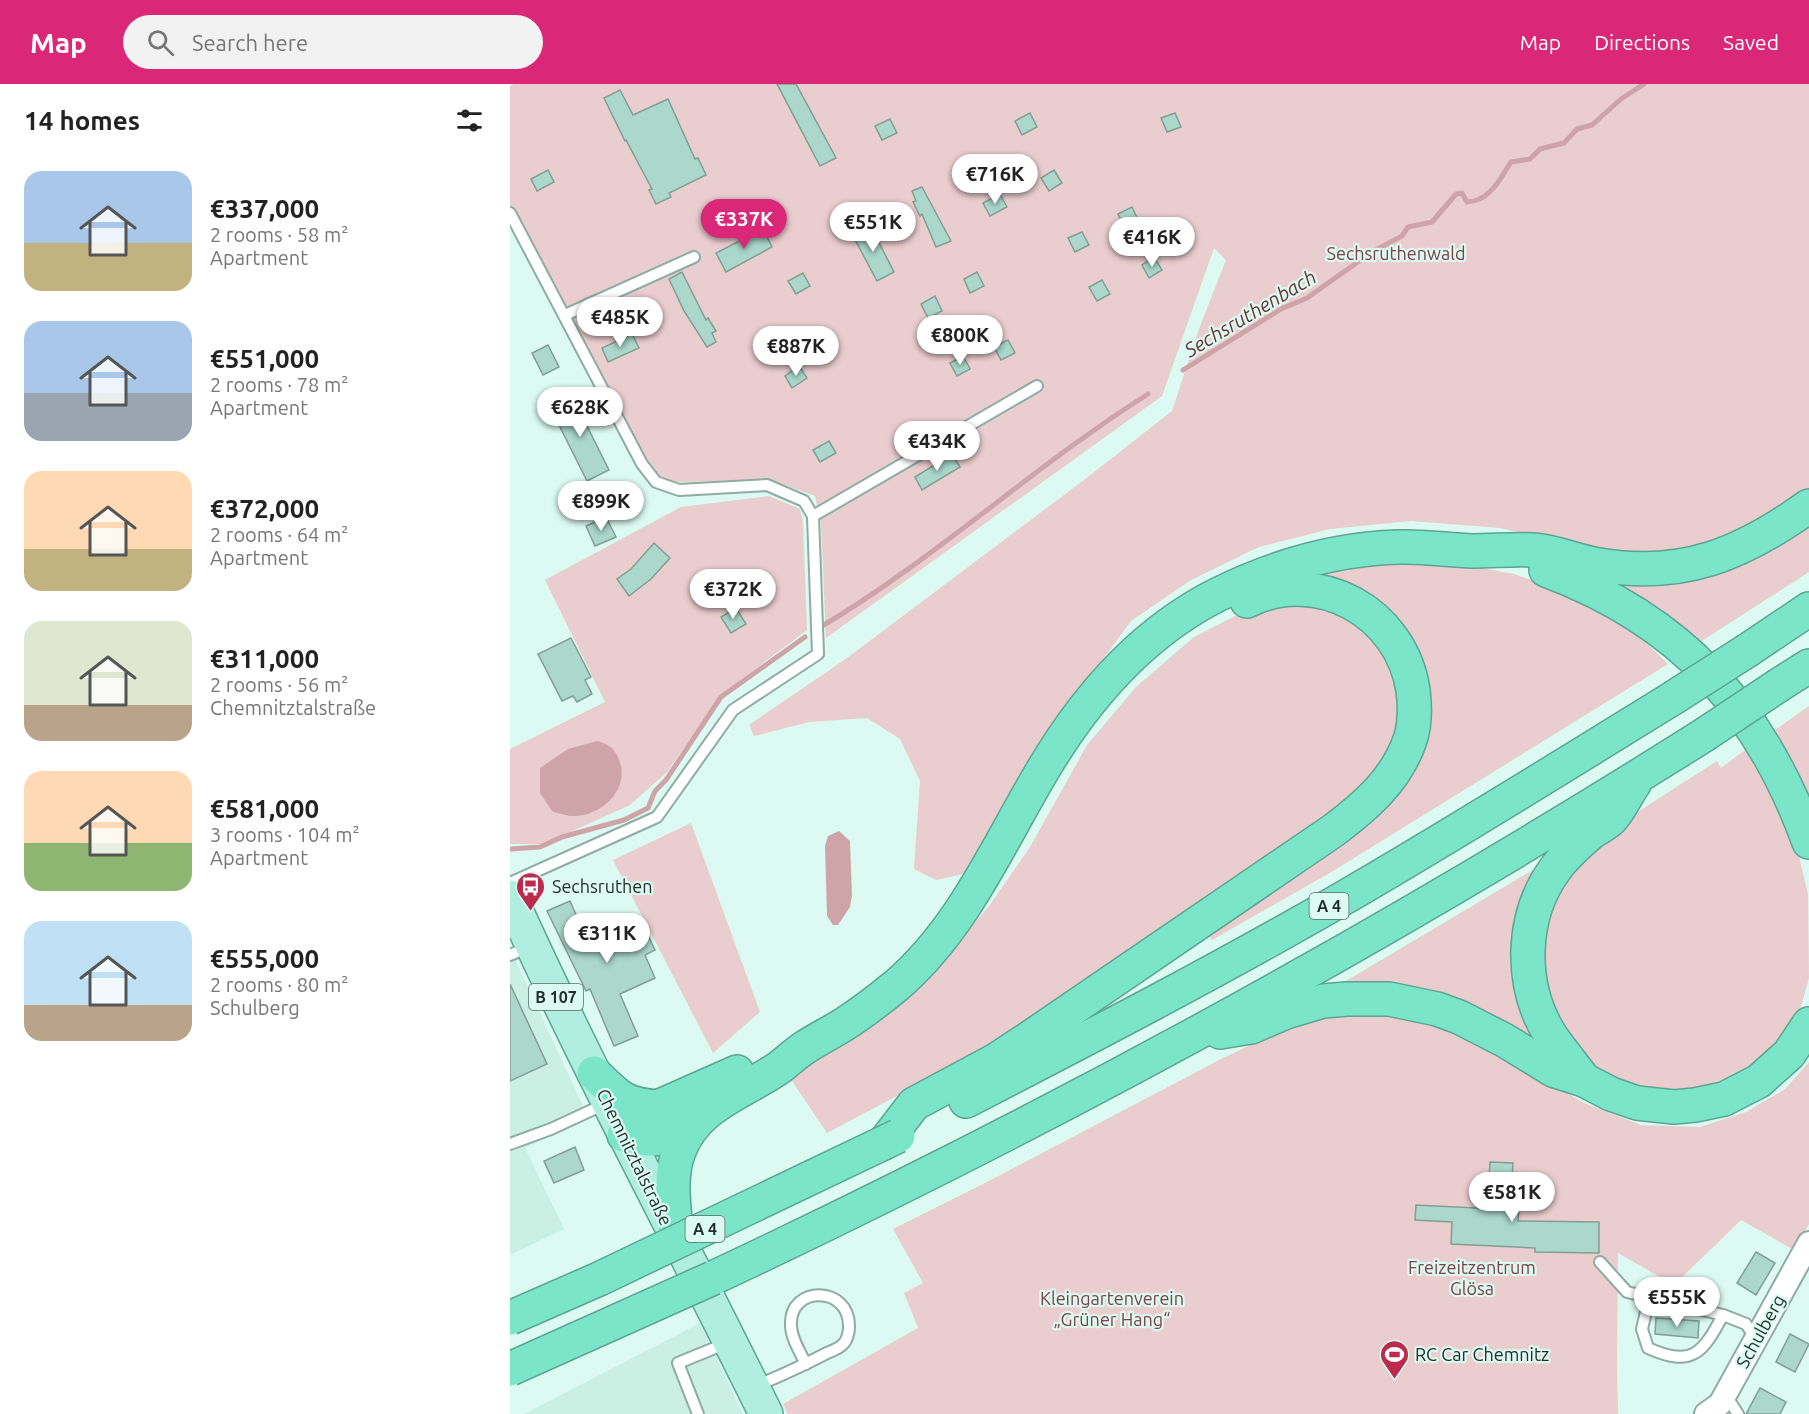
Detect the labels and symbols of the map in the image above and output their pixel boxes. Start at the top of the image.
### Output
pin: €716K [953,154,1037,205]
pin: €337K [702,199,786,250]
pin: €551K [831,202,915,253]
pin: €416K [1110,217,1194,268]
park label: Sechsruthenwald [1327,243,1465,263]
water label: Sechsruthenbach [1179,265,1320,362]
pin: €485K [578,297,662,348]
pin: €800K [918,315,1002,366]
pin: €887K [754,326,838,377]
pin: €628K [538,387,622,438]
pin: €434K [895,421,979,472]
pin: €899K [559,481,643,532]
pin: €372K [691,569,775,620]
bus stop icon: Sechsruthen [515,870,547,912]
place label: Sechsruthen [552,876,653,896]
road number: A 4 [1310,893,1348,919]
pin: €311K [565,913,649,964]
road number: B 107 [529,984,583,1010]
street label: Chemnitztalstraße [593,1085,677,1229]
pin: €581K [1470,1172,1554,1223]
road number: A 4 [686,1216,724,1242]
park label: Freizeitzentrum Glösa [1408,1257,1536,1298]
pin: €555K [1635,1277,1719,1328]
park label: Kleingartenverein „Grüner Hang“ [1040,1288,1184,1329]
street label: Schulberg [1732,1291,1788,1371]
sports icon: RC Car Chemnitz [1378,1338,1410,1380]
place label: RC Car Chemnitz [1415,1344,1549,1364]

